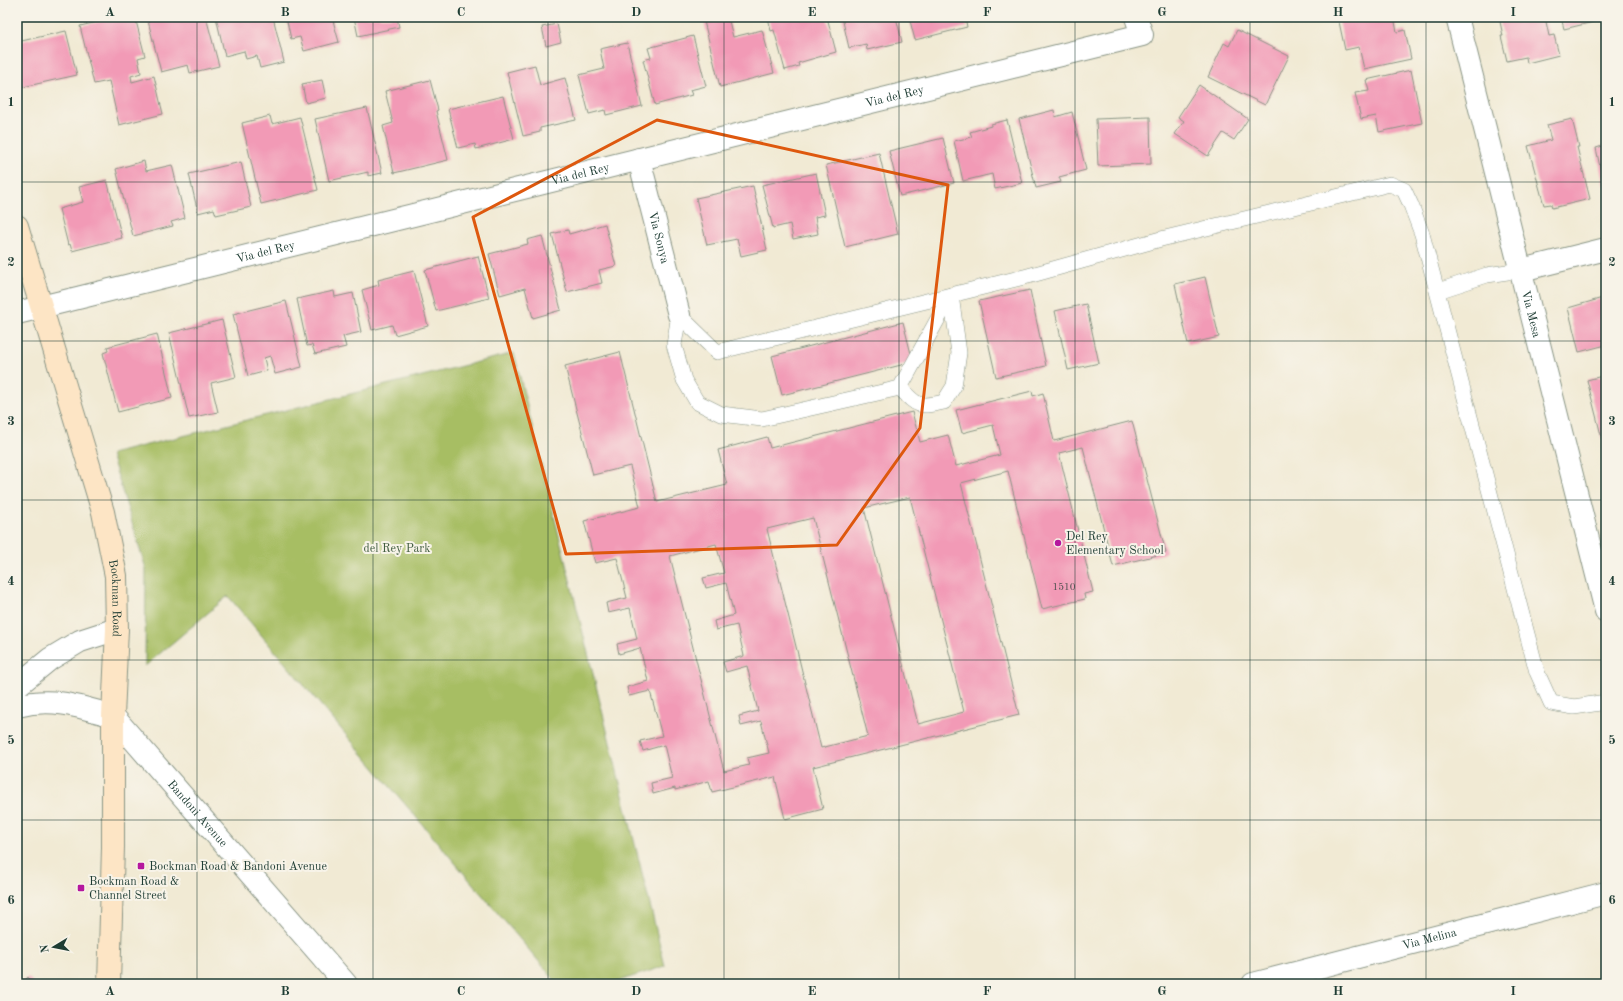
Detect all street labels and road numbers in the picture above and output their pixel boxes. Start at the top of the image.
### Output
street label: Via del Rey [864,84,926,110]
street label: Via del Rey [550,162,612,188]
street label: Via Sonya [646,210,671,265]
street label: Via del Rey [235,239,297,266]
street label: Via Mesa [1519,289,1542,339]
street label: Bockman Road [106,558,122,637]
street label: Bandoni Avenue [165,778,229,850]
street label: Via Melina [1401,927,1458,952]

